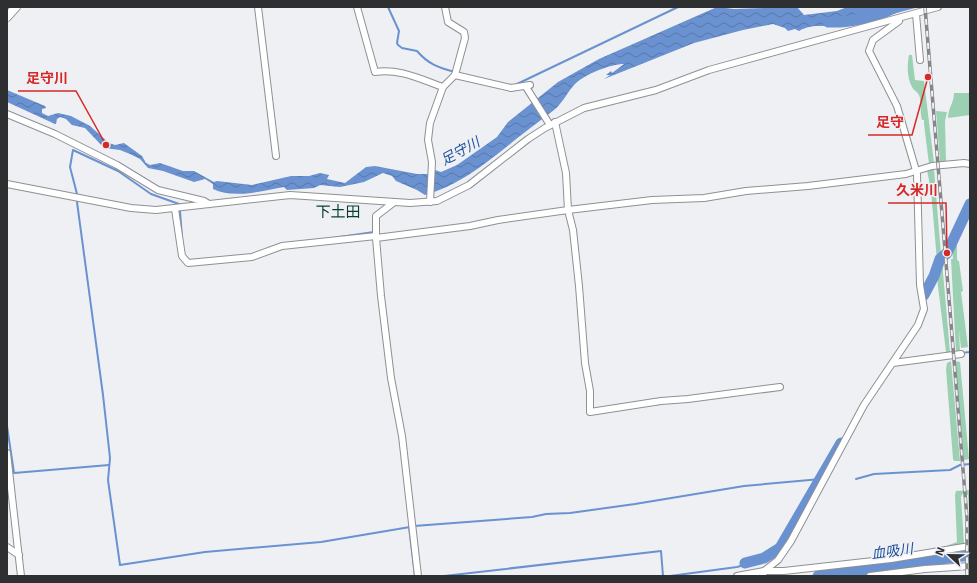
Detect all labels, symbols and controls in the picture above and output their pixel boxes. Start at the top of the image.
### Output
callout: 足守川 [18,65,76,91]
text: 足守川 [26,69,68,86]
callout: 足守 [868,109,912,135]
text: 足守 [876,113,904,130]
water label: 足守川 [437,132,484,168]
callout: 久米川 [888,177,946,203]
text: 久米川 [896,181,938,198]
district label: 下土田 [315,202,361,220]
north arrow [929,535,969,575]
water label: 血吸川 [870,539,916,562]
text: N [932,545,947,557]

